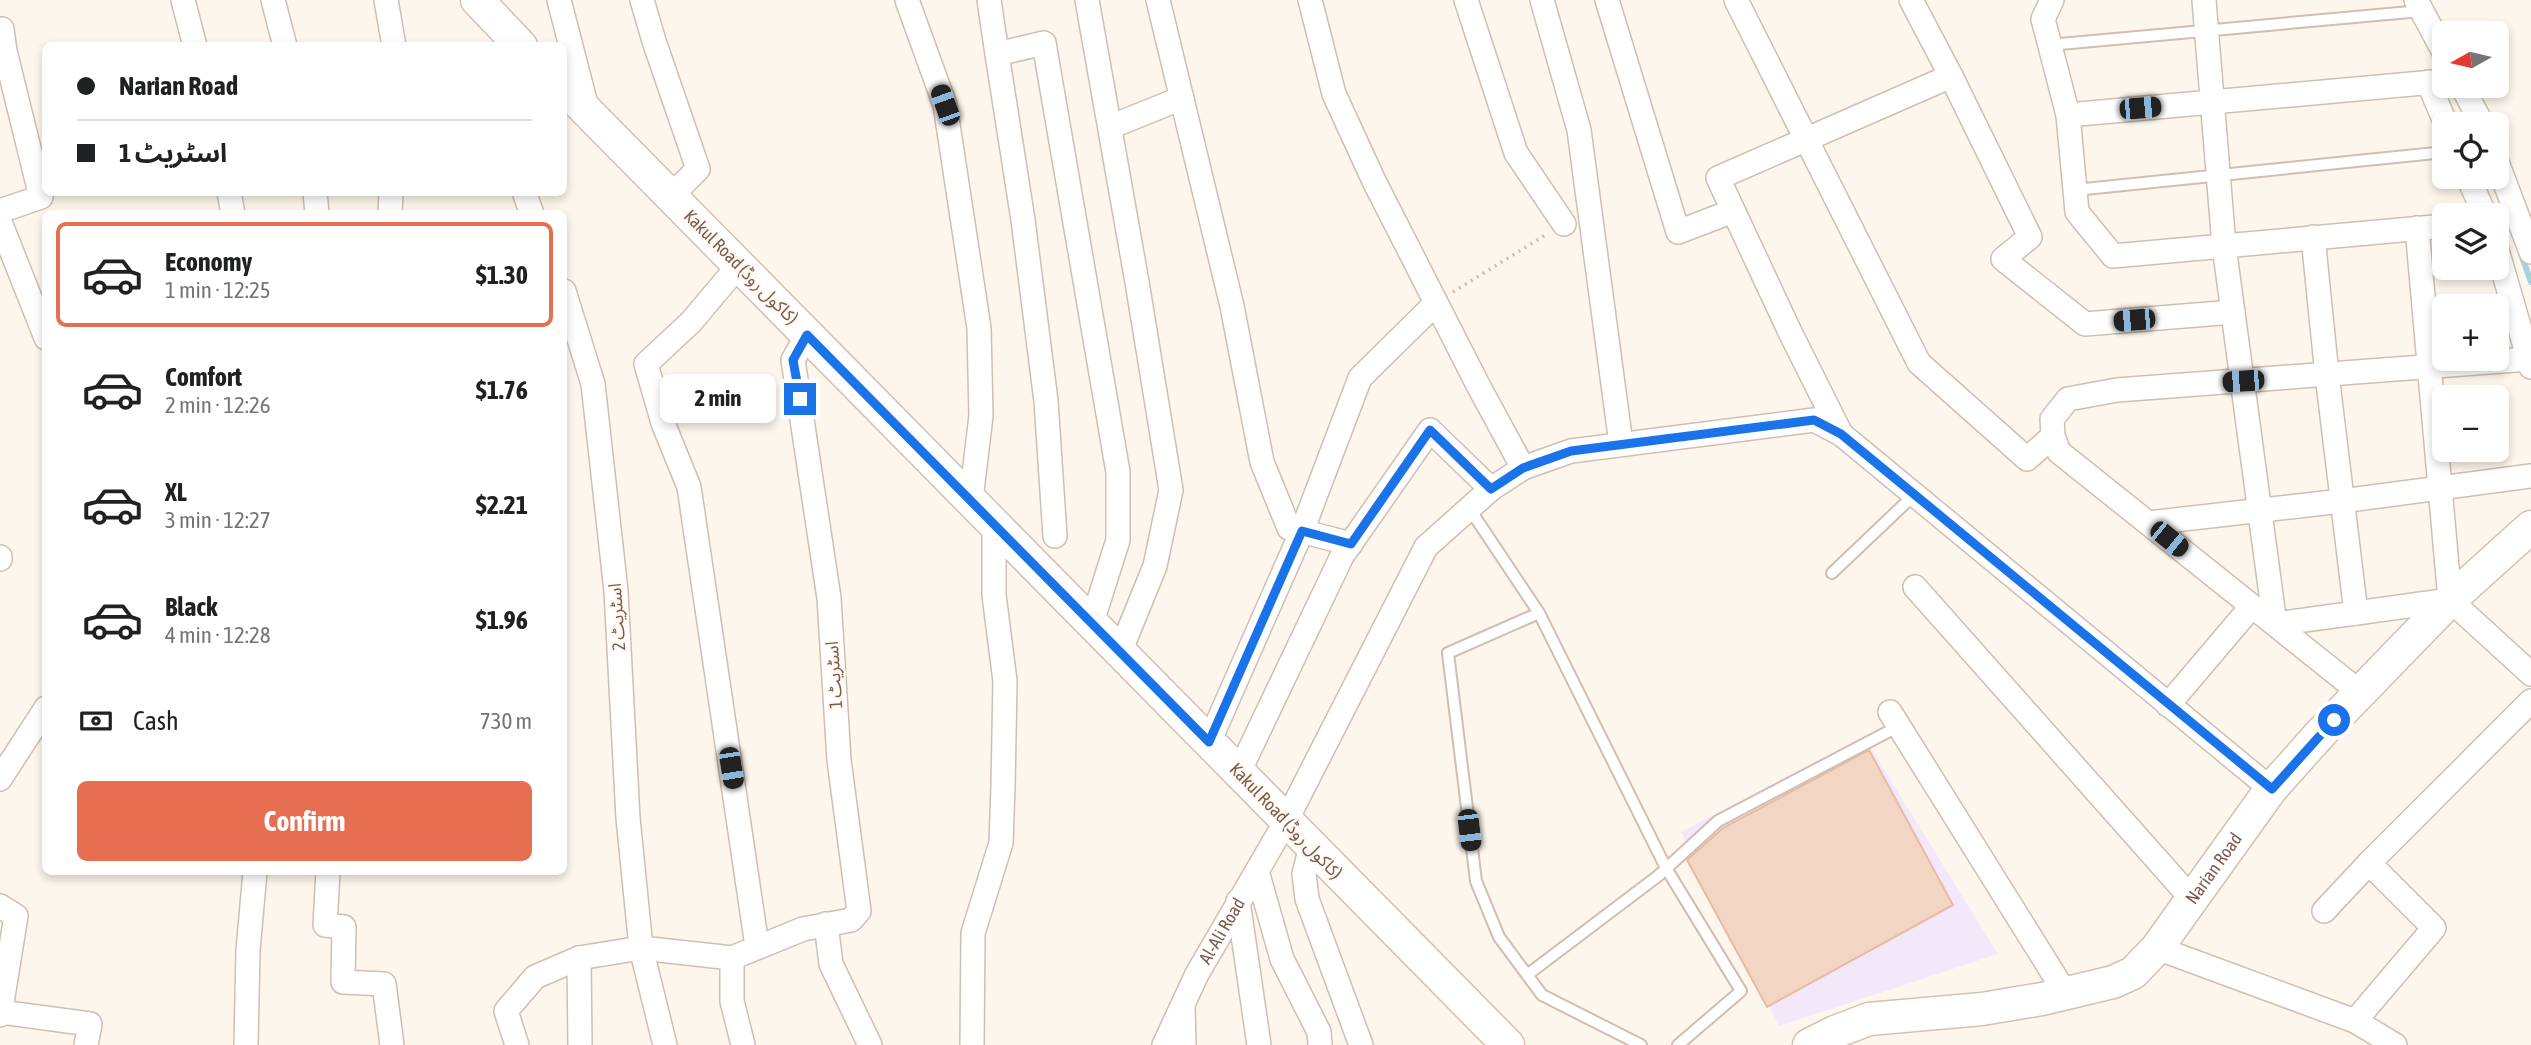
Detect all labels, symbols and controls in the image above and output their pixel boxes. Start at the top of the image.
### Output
north arrow [2432,21,2510,98]
map controls [2432,21,2509,462]
text: Narian Road [119,71,238,101]
car [928,82,963,128]
car [2119,96,2162,120]
button: locate [2432,112,2509,189]
text: اسٹریٹ 1 [119,138,227,168]
button: layers [2432,203,2509,280]
street label: Kakul Road (کاکول روڈ) [679,205,803,329]
icon: car [81,243,144,306]
text: Economy [165,247,252,277]
text: $1.30 [476,260,528,290]
text: 1 min · 12:25 [165,277,271,303]
button: + [2432,294,2509,371]
car [2113,308,2156,332]
icon: car [81,358,144,421]
text: Comfort [165,362,242,392]
car [2222,369,2265,393]
callout: 2 min [660,374,776,424]
text: $1.76 [476,375,528,405]
route end [784,383,816,415]
text: 2 min [695,385,741,411]
button: − [2432,385,2509,462]
text: 2 min · 12:26 [165,392,271,418]
icon: car [81,473,144,536]
text: XL [165,477,187,507]
text: $2.21 [476,490,528,520]
text: 3 min · 12:27 [165,507,271,533]
car [2147,518,2192,560]
street label: اسٹریٹ 2 [604,582,630,652]
icon: car [81,588,144,651]
text: Black [165,592,217,622]
text: $1.96 [476,605,528,635]
text: 4 min · 12:28 [165,622,271,648]
street label: اسٹریٹ 1 [821,640,847,710]
icon: cash [77,702,115,740]
route start [2318,704,2350,736]
text: Cash [133,706,179,736]
text: 730 m [480,708,532,734]
car [718,746,745,790]
street label: Kakul Road (کاکول روڈ) [1225,758,1347,884]
button: Confirm [77,781,532,861]
car [1457,808,1482,852]
street label: Narian Road [2181,829,2246,908]
street label: Al-Ali Road [1194,894,1249,967]

